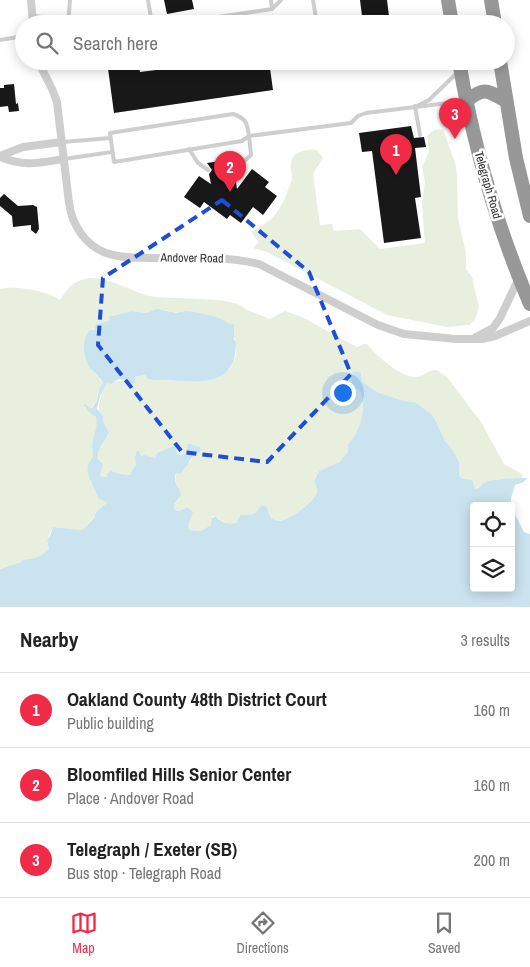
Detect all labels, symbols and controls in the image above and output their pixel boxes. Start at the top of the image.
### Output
search box [15,15,515,70]
icon: search [33,29,61,57]
text: Search here [73,30,158,56]
pin: 3 [439,98,471,139]
pin: 1 [380,134,412,175]
street label: Telegraph Road [471,149,505,221]
pin: 2 [214,151,246,192]
street label: Andover Road [159,249,224,267]
your location [330,380,356,406]
map controls [470,502,515,592]
button: locate [470,502,515,547]
button: layers [470,547,515,592]
text: Nearby [20,625,78,654]
text: 3 results [460,629,510,651]
text: Oakland County 48th District Court [67,686,327,712]
text: 1 [32,699,40,721]
text: 160 m [474,699,510,721]
text: Public building [67,712,154,734]
text: Bloomfiled Hills Senior Center [67,761,291,787]
text: 2 [32,774,40,796]
text: 160 m [474,774,510,796]
text: Place · Andover Road [67,787,194,809]
text: Telegraph / Exeter (SB) [67,836,237,862]
text: 3 [32,849,40,871]
text: 200 m [474,849,510,871]
text: Bus stop · Telegraph Road [67,862,221,884]
tab: Map [70,909,98,957]
tab: Directions [237,909,289,957]
tab: Saved [428,909,460,957]

